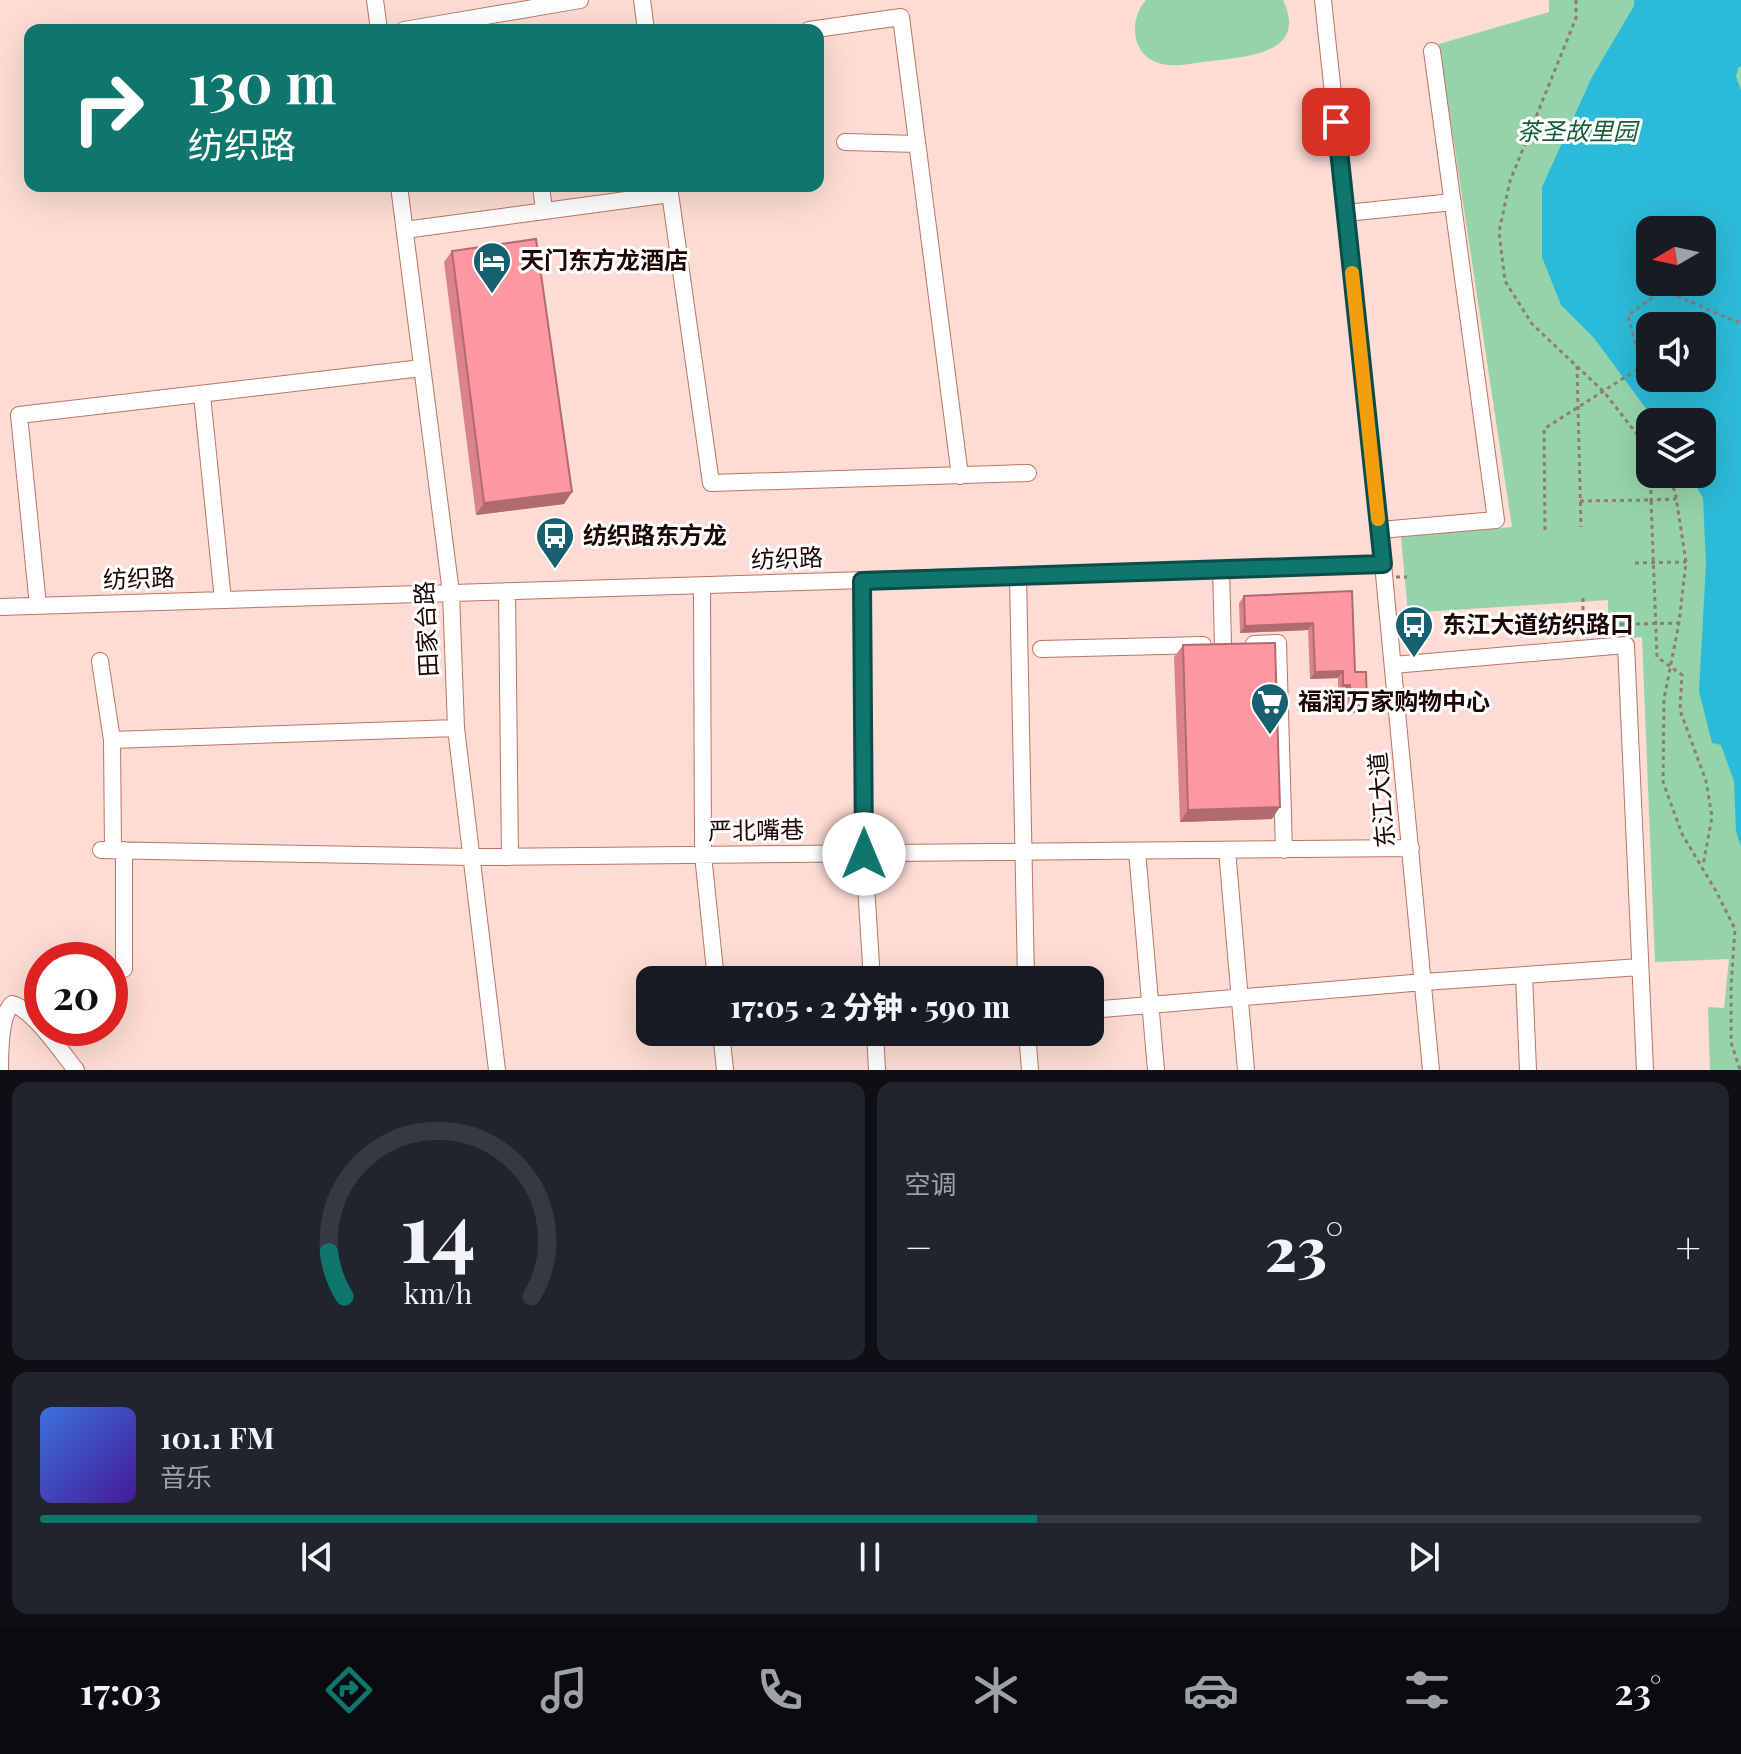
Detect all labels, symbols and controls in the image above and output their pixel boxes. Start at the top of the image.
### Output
text: 130 m [188,44,336,119]
icon: right [56,56,160,160]
pin [1302,88,1370,156]
icon: arrive [1314,100,1358,144]
park label: 茶圣故里园 [1517,114,1640,146]
text: 纺织路 [188,119,296,167]
north arrow [1636,216,1716,296]
map controls [1636,216,1716,488]
hotel icon: 天门东方龙酒店 [471,240,513,295]
place label: 天门东方龙酒店 [520,243,688,275]
button: sound [1636,312,1716,392]
button: layers [1636,408,1716,488]
bus stop icon: 纺织路东方龙 [534,515,576,570]
place label: 纺织路东方龙 [583,518,727,550]
street label: 纺织路 [750,540,823,574]
street label: 纺织路 [102,560,175,594]
street label: 田家台路 [407,580,443,678]
bus stop icon: 东江大道纺织路口 [1393,604,1435,659]
place label: 东江大道纺织路口 [1442,607,1634,639]
supermarket icon: 福润万家购物中心 [1249,681,1291,736]
place label: 福润万家购物中心 [1298,684,1490,716]
street label: 东江大道 [1360,751,1400,849]
street label: 严北嘴巷 [708,812,804,846]
position arrow [822,812,906,896]
speed limit sign: 20 [24,942,128,1046]
text: 17:05 · 2 分钟 · 590 m [730,986,1010,1026]
text: 空调 [905,1166,957,1201]
text: 14 [400,1173,476,1284]
text: 23° [1265,1206,1343,1286]
text: − [905,1216,933,1275]
text: + [1675,1216,1701,1275]
text: km/h [404,1273,473,1311]
text: 101.1 FM [160,1417,274,1457]
text: 音乐 [160,1459,212,1494]
icon: previous [295,1535,339,1579]
icon: pause [848,1535,892,1579]
icon: next [1402,1535,1446,1579]
icon: directions [321,1662,377,1718]
icon: music [536,1662,592,1718]
icon: phone [752,1662,808,1718]
icon: climate [968,1662,1024,1718]
icon: car [1183,1662,1239,1718]
icon: filters [1399,1662,1455,1718]
text: 17:03 [80,1666,161,1714]
text: 23° [1615,1666,1661,1714]

